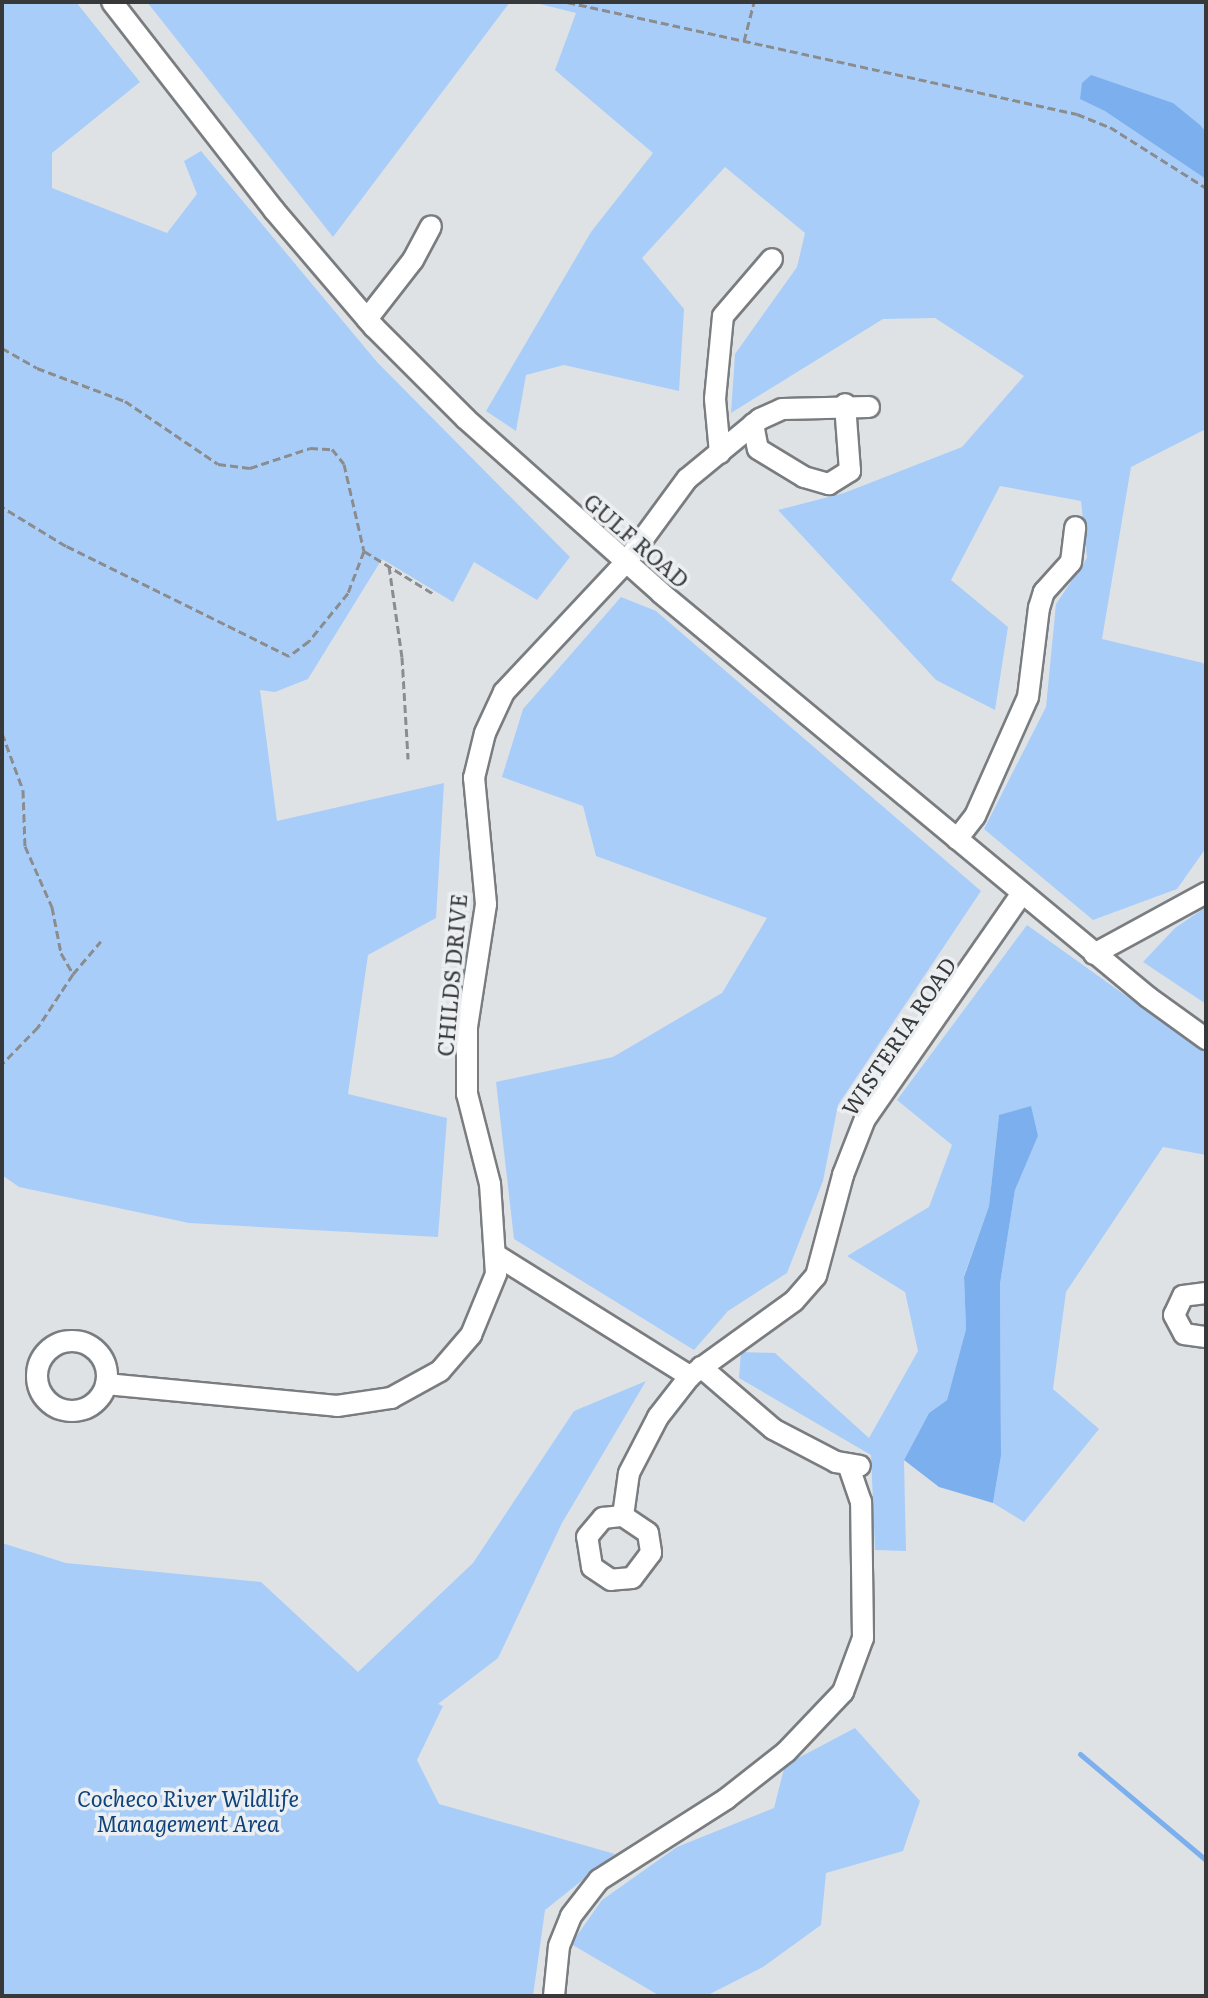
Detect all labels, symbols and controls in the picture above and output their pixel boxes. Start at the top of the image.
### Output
street label: GULF ROAD [579,487,695,593]
street label: CHILDS DRIVE [431,893,471,1057]
street label: WISTERIA ROAD [835,952,961,1120]
park label: Cocheco River Wildlife Management Area [77,1784,299,1836]

